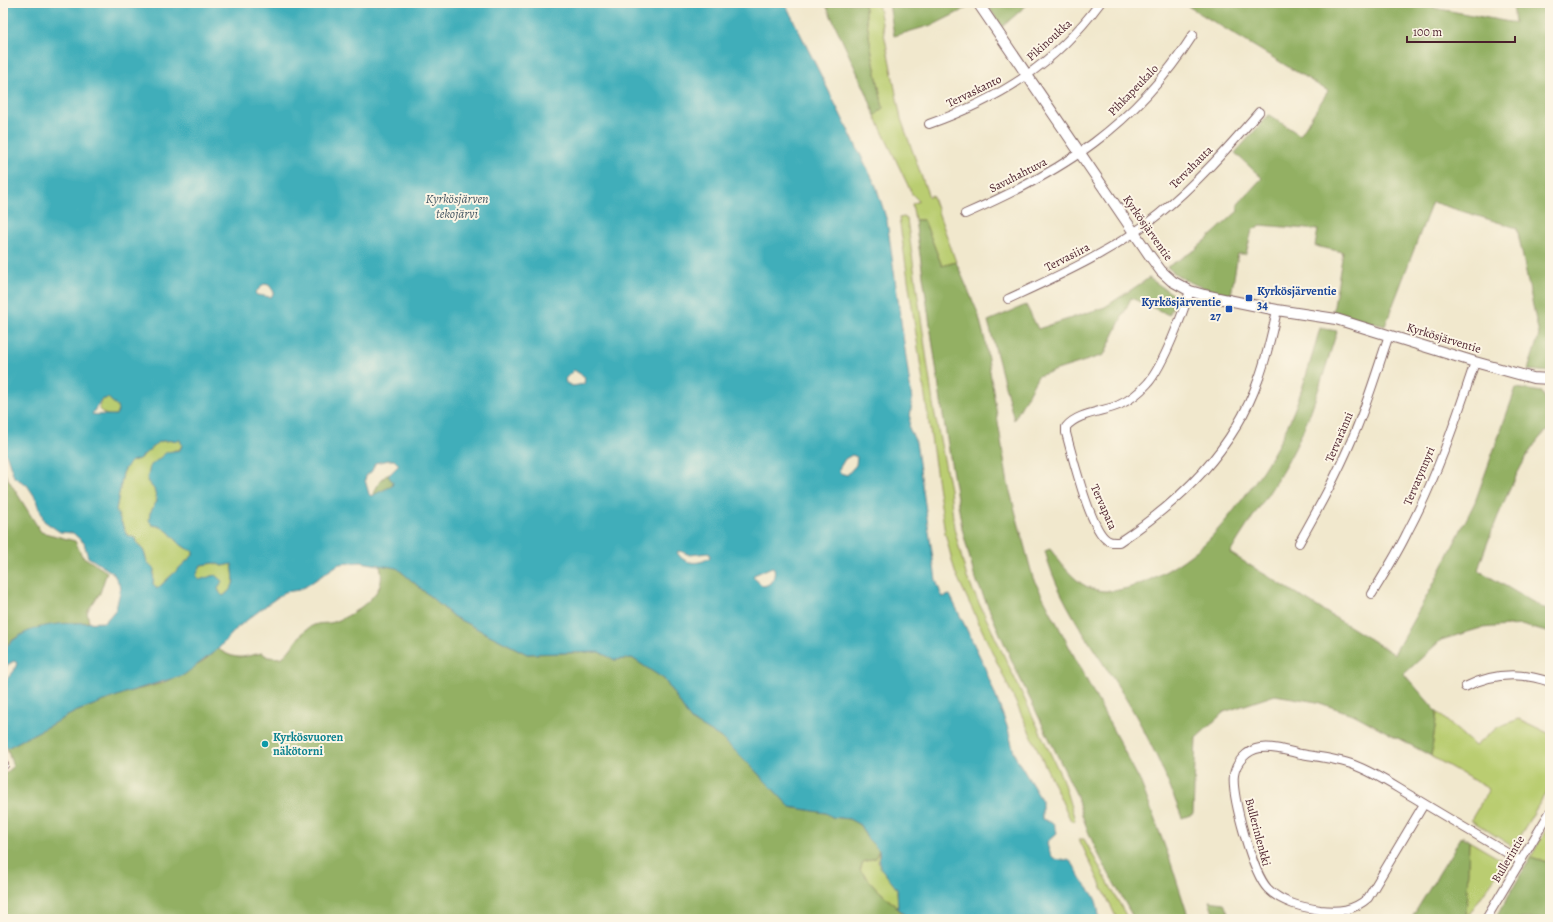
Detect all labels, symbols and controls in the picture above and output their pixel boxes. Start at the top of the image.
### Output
street label: Pikinoukka [1023,15,1075,65]
scale bar [1407,18,1515,44]
text: 100 m [1413,24,1442,40]
street label: Pihkapeukalo [1104,61,1162,119]
street label: Tervaskanto [944,71,1004,111]
street label: Tervahauta [1166,142,1216,192]
street label: Savuhahtuva [986,153,1050,196]
water label: Kyrkösjärven tekojärvi [425,190,489,222]
street label: Kyrkösjärventie [1119,192,1177,264]
street label: Tervasiira [1042,239,1093,275]
place label: Kyrkösjärventie 34 [1257,283,1337,313]
marker: Kyrkösjärventie 34 [1244,293,1254,303]
place label: Kyrkösjärventie 27 [1141,294,1222,324]
marker: Kyrkösjärventie 27 [1224,304,1234,314]
street label: Kyrkösjärventie [1405,319,1483,357]
street label: Tervaränni [1321,409,1357,465]
street label: Tervatynnyri [1399,444,1439,508]
street label: Tervapata [1087,482,1121,533]
place label: Kyrkösvuoren näkötorni [273,729,343,759]
marker: Kyrkösvuoren näkötorni [260,739,270,749]
street label: Bullerinlenkki [1241,796,1275,868]
street label: Bullerintie [1488,833,1528,885]

